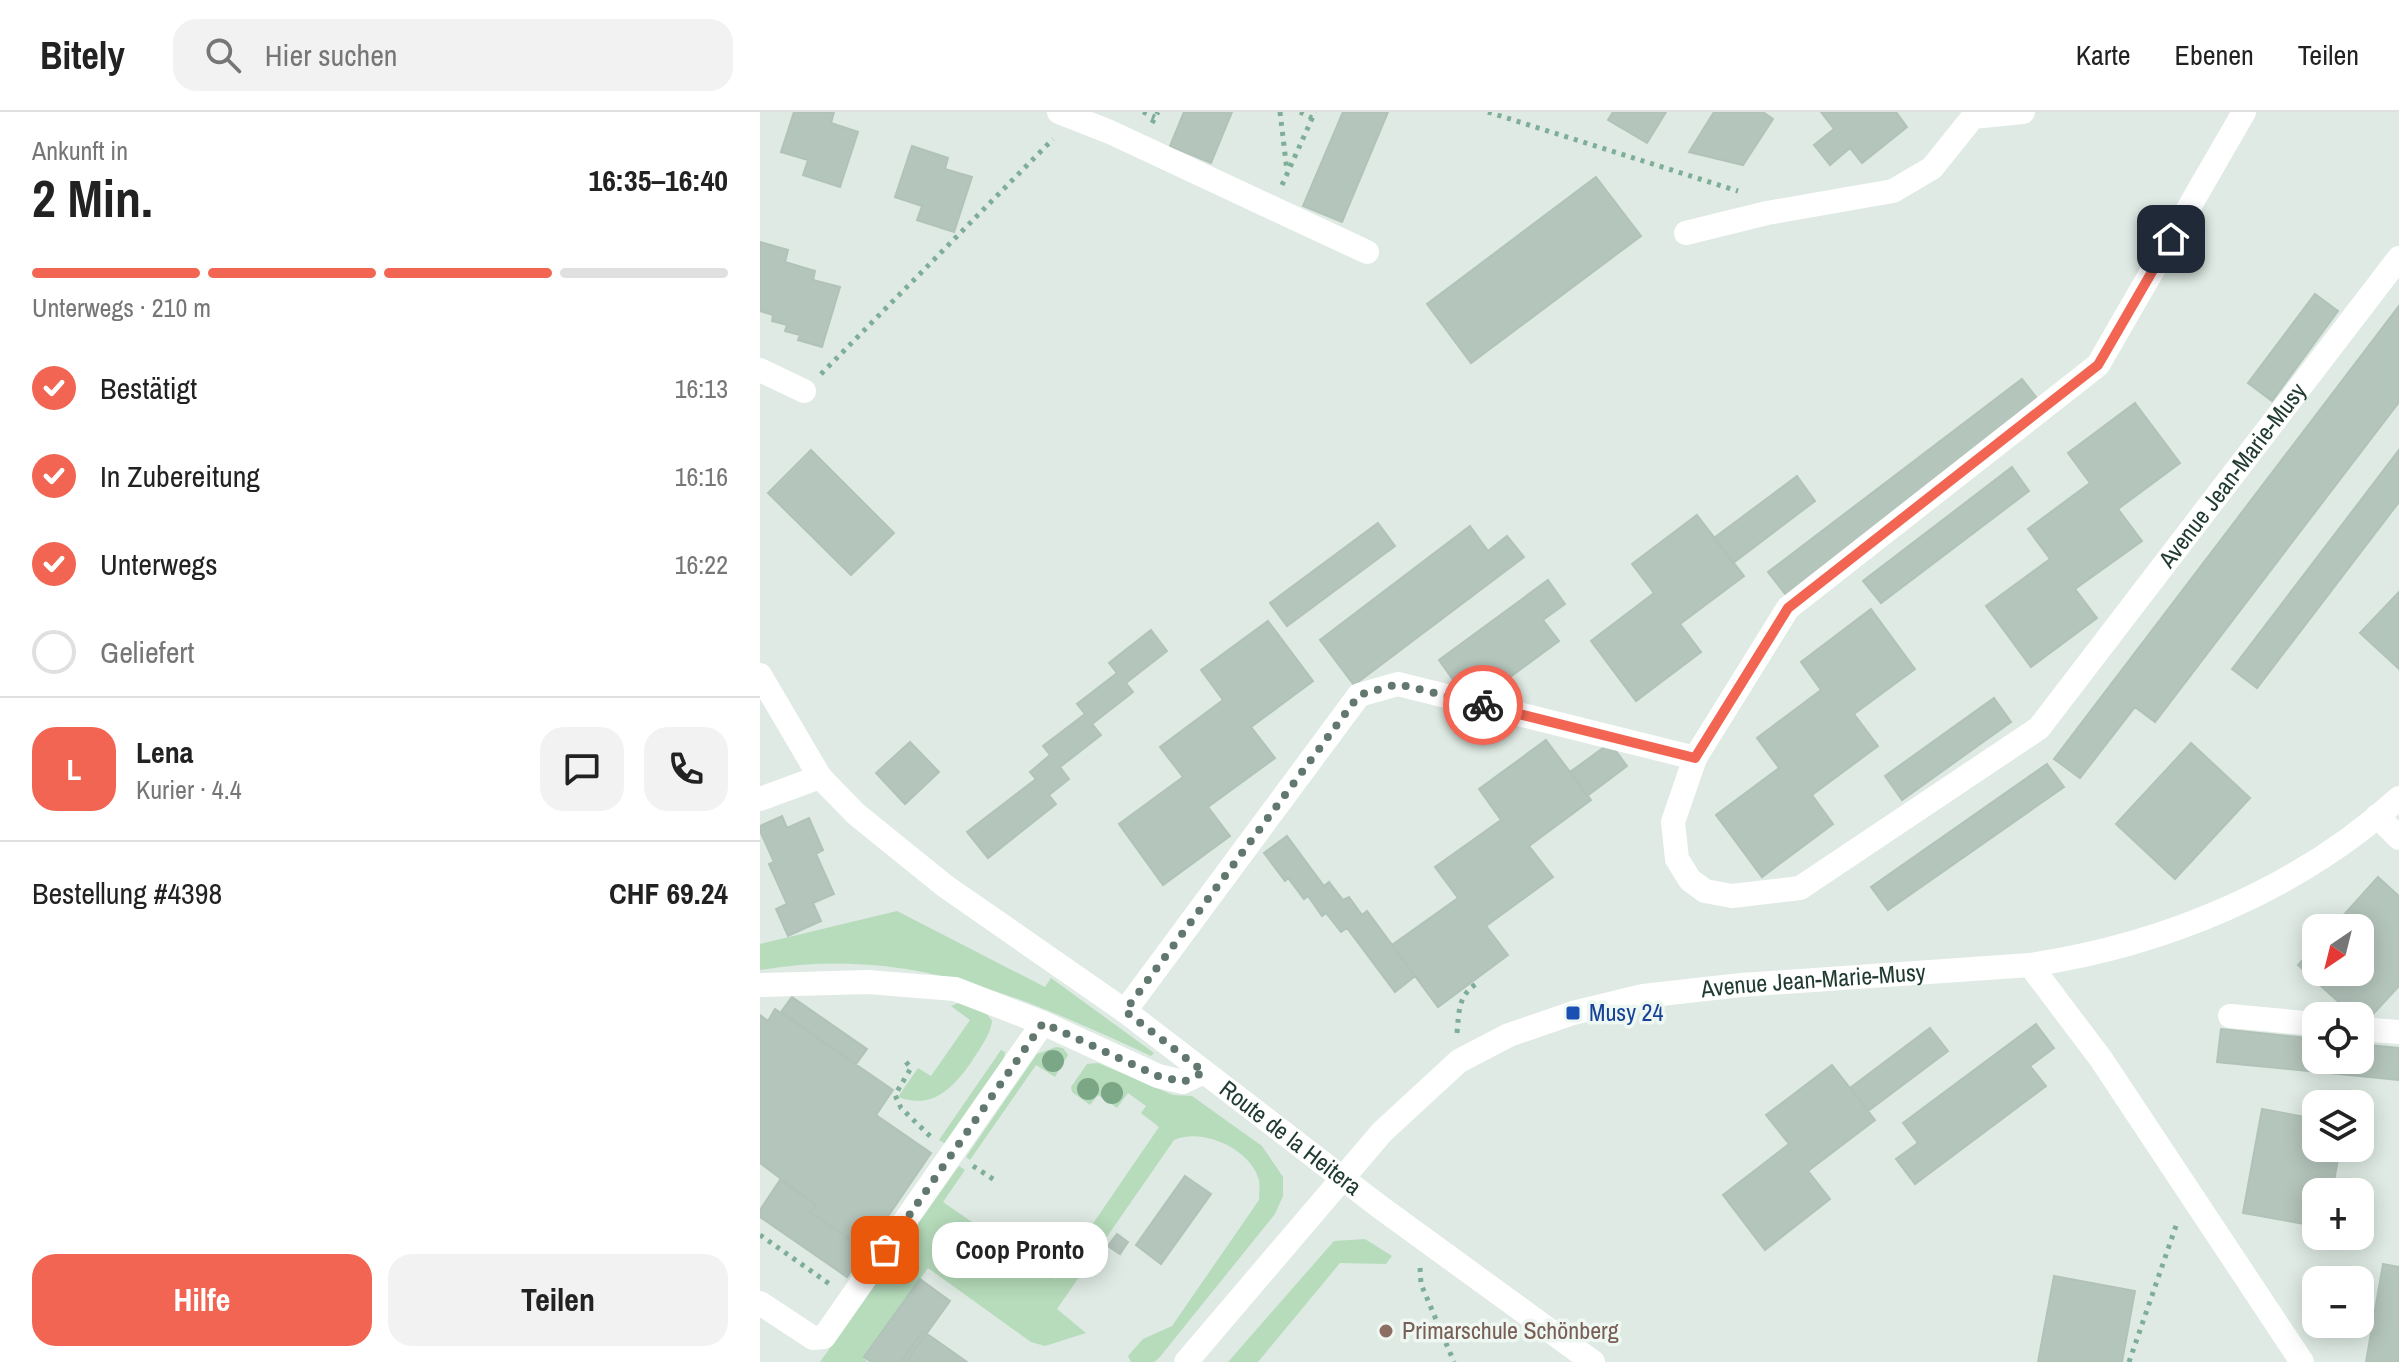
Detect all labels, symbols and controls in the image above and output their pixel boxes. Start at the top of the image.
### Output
search box [173,19,733,91]
text: Bitely [40,30,125,81]
icon: search [201,33,245,77]
text: Hier suchen [265,35,398,75]
text: Karte [2076,36,2131,74]
text: Ebenen [2175,36,2254,74]
text: Teilen [2298,36,2359,74]
text: Ankunft in [32,133,128,168]
text: 16:35–16:40 [589,160,728,200]
text: 2 Min. [32,163,153,233]
pin [2137,205,2205,273]
icon: home [2149,217,2193,261]
text: Unterwegs · 210 m [32,290,211,325]
icon: check [32,366,76,410]
text: Bestätigt [100,368,197,408]
text: 16:13 [675,371,728,406]
street label: Avenue Jean-Marie-Musy [2150,375,2313,575]
icon: check [32,454,76,498]
text: In Zubereitung [100,456,260,496]
text: 16:16 [675,459,728,494]
icon: check [32,542,76,586]
text: Unterwegs [100,544,218,584]
text: 16:22 [675,547,728,582]
text: Geliefert [100,632,194,672]
courier [1443,665,1523,745]
icon: bike [1461,683,1505,727]
button: chat [540,727,624,811]
button: phone [644,727,728,811]
text: Lena [136,732,193,772]
text: L [66,749,82,789]
text: Kurier · 4.4 [136,772,241,807]
text: Bestellung #4398 [32,873,222,913]
text: CHF 69.24 [609,873,728,913]
north arrow [2302,914,2374,986]
map controls [2302,914,2374,1338]
street label: Avenue Jean-Marie-Musy [1698,955,1927,1005]
place label: Musy 24 [1589,996,1663,1028]
button: locate [2302,1002,2374,1074]
marker: Musy 24 [1564,1004,1582,1022]
street label: Route de la Heitera [1213,1072,1368,1202]
button: layers [2302,1090,2374,1162]
button: + [2302,1178,2374,1250]
pin [851,1216,919,1284]
callout: Coop Pronto [933,1222,1109,1278]
icon: bag [863,1228,907,1272]
text: Coop Pronto [955,1232,1085,1267]
button: Hilfe [32,1254,372,1346]
button: Teilen [388,1254,728,1346]
button: − [2302,1266,2374,1338]
place label: Primarschule Schönberg [1402,1314,1619,1346]
marker: Primarschule Schönberg [1377,1322,1395,1340]

